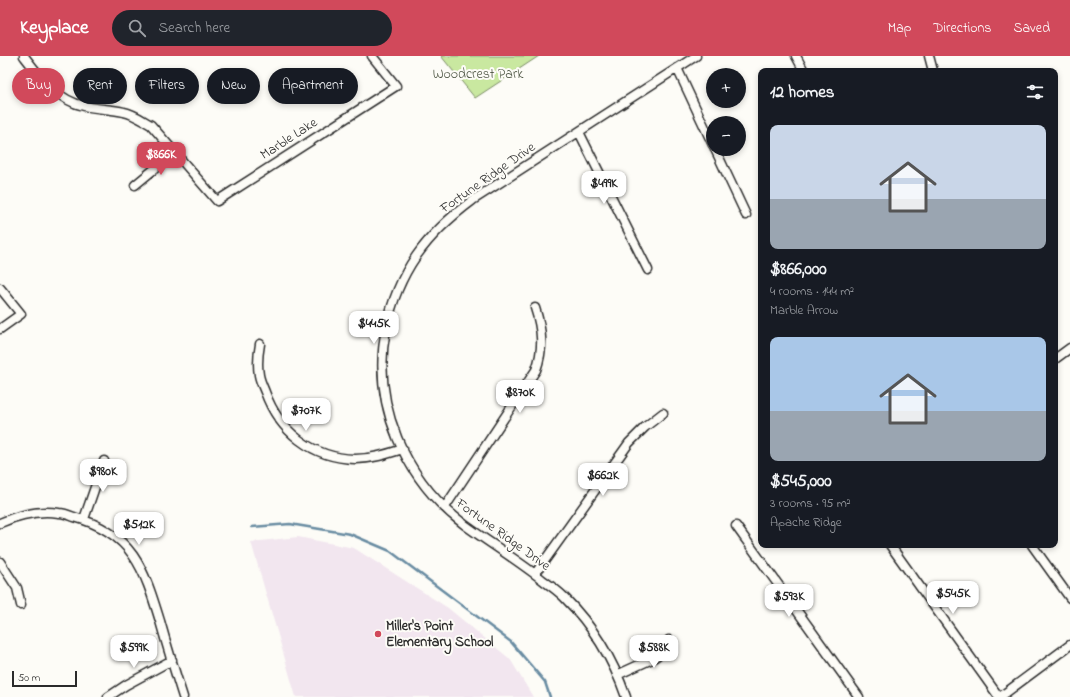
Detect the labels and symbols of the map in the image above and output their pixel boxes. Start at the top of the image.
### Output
park label: Woodcrest Park [433,64,524,85]
street label: Marble Lake [256,112,322,165]
street label: Fortune Ridge Drive [435,137,541,220]
pin: $866K [133,142,189,176]
pin: $499K [576,171,632,205]
pin: $445K [346,311,402,345]
pin: $870K [492,380,548,414]
pin: $707K [278,398,334,432]
pin: $980K [75,459,131,493]
pin: $662K [575,463,631,497]
street label: Fortune Ridge Drive [450,493,555,578]
pin: $512K [111,512,167,546]
pin: $545K [925,581,981,615]
pin: $593K [761,584,817,618]
place label: Miller's Point Elementary School [386,616,494,655]
marker: Miller's Point Elementary School [373,629,383,639]
pin: $599K [106,635,162,669]
pin: $588K [626,635,682,669]
scale bar [12,669,77,688]

